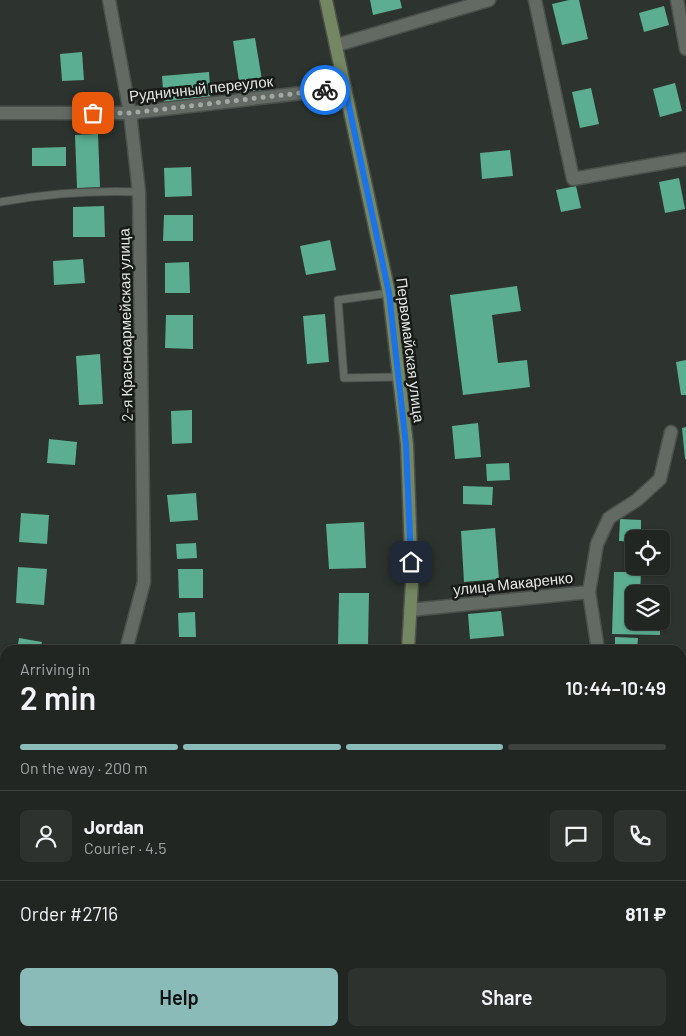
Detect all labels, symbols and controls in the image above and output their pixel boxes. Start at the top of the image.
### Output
courier [300,65,350,115]
street label: Рудничный переулок [128,71,274,105]
icon: bike [311,76,339,104]
pin [72,92,114,134]
icon: bag [79,99,107,127]
street label: 2-я Красноармейская улица [114,227,136,422]
street label: Первомайская улица [393,277,429,424]
map controls [625,530,670,630]
button: locate [625,530,670,575]
pin [390,541,432,583]
icon: home [397,548,425,576]
street label: улица Макаренко [452,568,574,598]
button: layers [625,585,670,630]
text: Arriving in [20,659,90,678]
text: 10:44–10:49 [565,676,666,699]
text: 2 min [20,678,96,716]
text: On the way · 200 m [20,758,148,777]
button: person [20,810,72,862]
button: chat [550,810,602,862]
button: phone [614,810,666,862]
text: Jordan [84,815,144,838]
text: Courier · 4.5 [84,838,167,857]
text: Order #2716 [20,902,118,925]
text: 811 ₽ [625,902,666,925]
button: Help [20,968,338,1026]
button: Share [348,968,666,1026]

